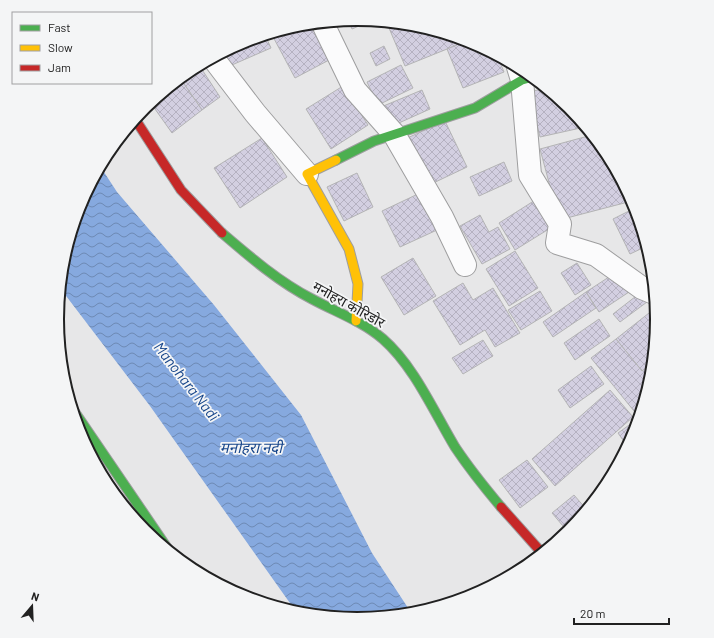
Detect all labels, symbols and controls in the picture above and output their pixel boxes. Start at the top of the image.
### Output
legend [12,12,152,84]
text: Fast [48,20,71,34]
text: Slow [48,40,73,54]
text: Jam [48,60,71,74]
street label: मनोहरा कोरिडोर [310,277,388,331]
water label: Manohara Nadi [151,338,224,424]
water label: मनोहरा नदी [220,438,285,456]
north arrow [12,586,52,626]
text: N [30,589,41,603]
scale bar [574,600,669,626]
text: 20 m [580,606,606,620]

